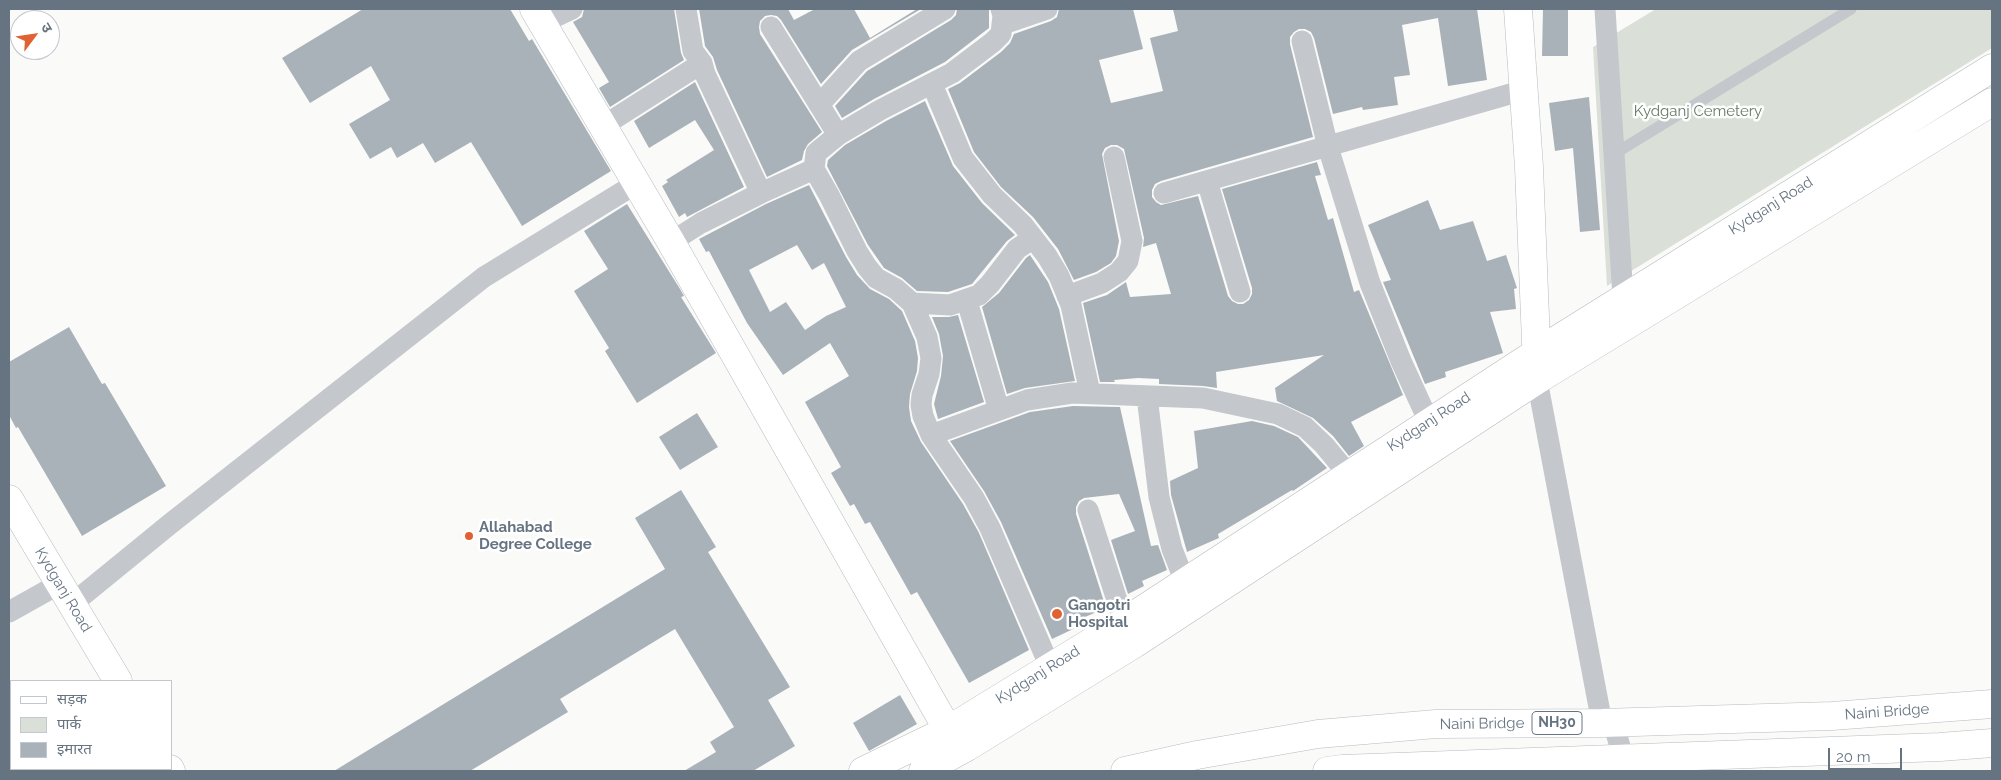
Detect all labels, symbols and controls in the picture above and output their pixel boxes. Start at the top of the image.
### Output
north arrow [10,10,60,60]
text: उ [38,20,56,35]
park label: Kydganj Cemetery [1634,102,1762,120]
street label: Kydganj Road [1726,173,1816,239]
street label: Kydganj Road [1384,388,1474,456]
place label: Allahabad Degree College [479,518,592,553]
marker: Allahabad Degree College [463,530,475,542]
street label: Kydganj Road [31,544,95,636]
place label: Gangotri Hospital [1068,596,1130,631]
marker: Gangotri Hospital [1050,607,1064,621]
street label: Kydganj Road [993,642,1083,708]
legend [10,680,172,770]
text: सड़क [57,690,87,708]
street label: Naini Bridge [1844,700,1930,724]
road number: NH30 [1532,711,1582,734]
street label: Naini Bridge [1439,714,1525,734]
text: पार्क [57,715,81,733]
scale bar [1831,738,1905,770]
text: इमारत [57,740,92,758]
text: 20 m [1836,748,1871,766]

